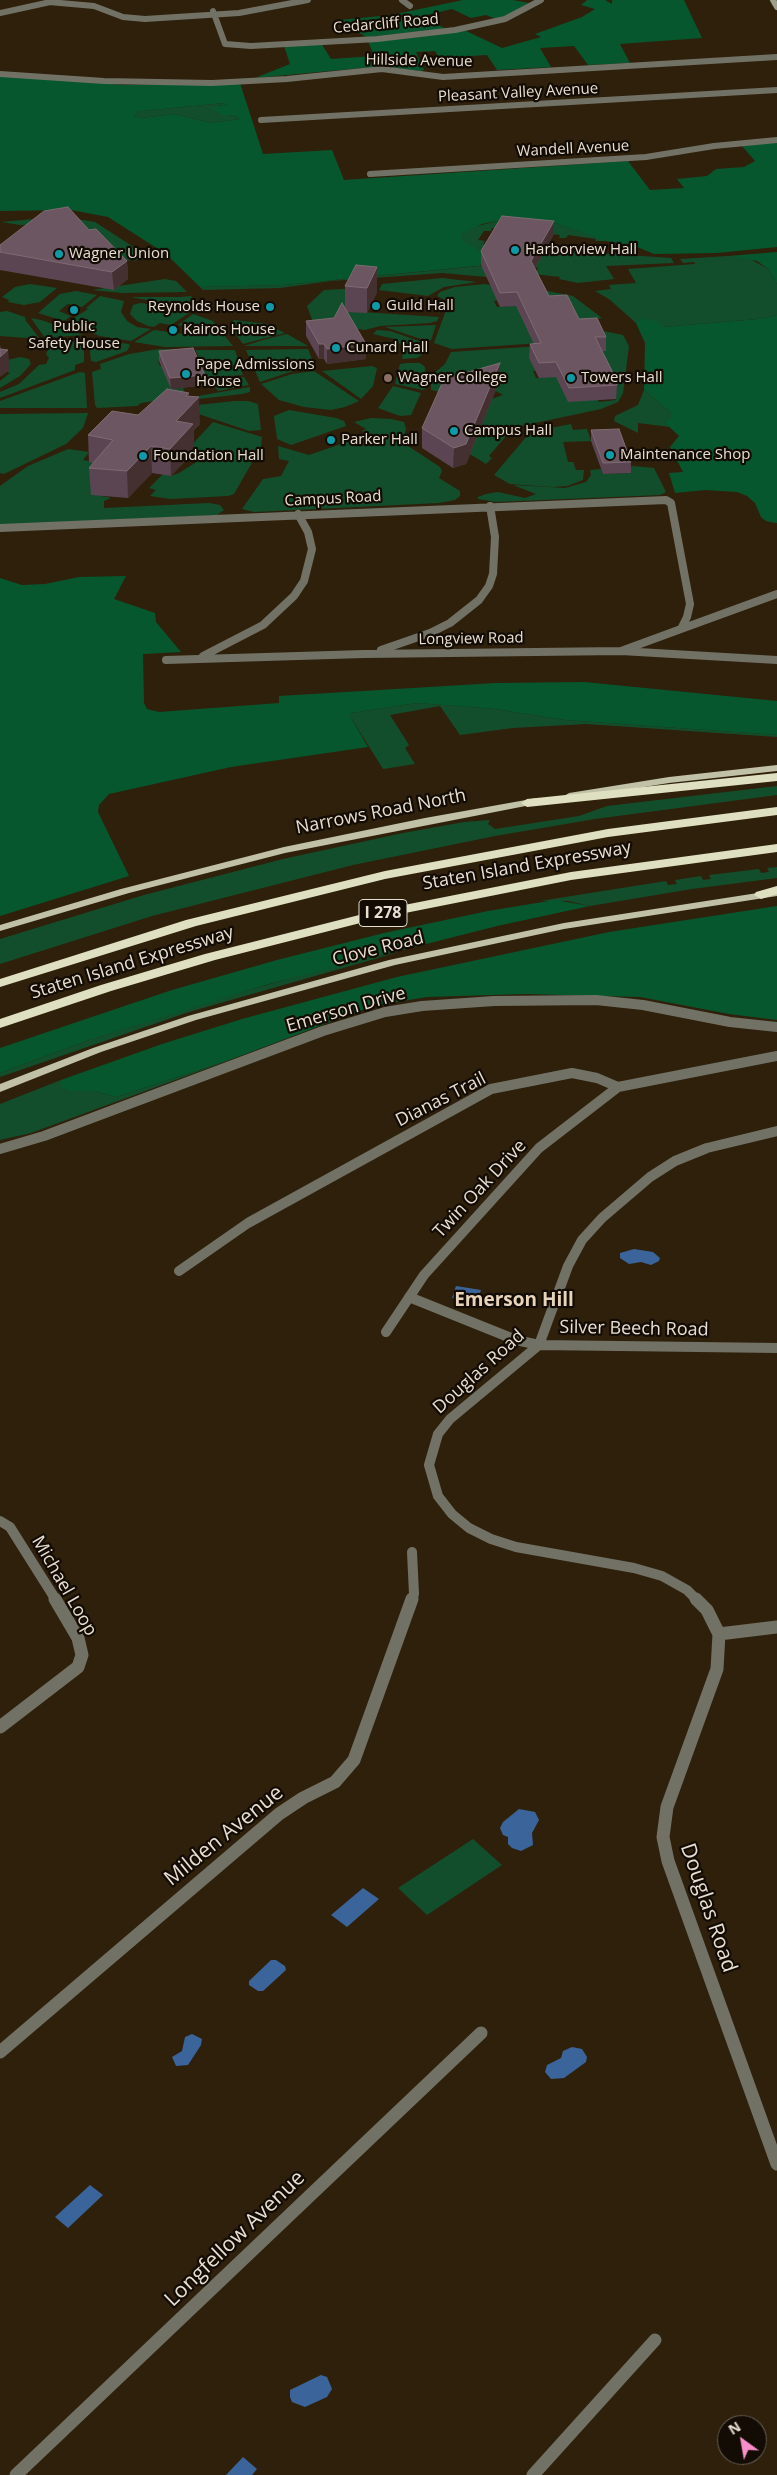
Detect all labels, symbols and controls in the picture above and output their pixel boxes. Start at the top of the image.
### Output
street label: Cedarcliff Road [332,10,440,38]
street label: Hillside Avenue [365,51,473,71]
street label: Pleasant Valley Avenue [437,80,599,106]
street label: Wandell Avenue [516,137,630,161]
place label: Harborview Hall [525,241,637,259]
marker: Harborview Hall [509,244,521,256]
place label: Wagner Union [69,245,169,263]
marker: Wagner Union [53,248,65,260]
place label: Guild Hall [386,297,454,315]
place label: Reynolds House [148,298,260,316]
marker: Guild Hall [370,300,382,312]
marker: Reynolds House [264,301,276,313]
marker: Public Safety House [68,304,80,316]
place label: Public Safety House [28,318,120,353]
place label: Kairos House [183,321,275,339]
marker: Kairos House [167,324,179,336]
place label: Cunard Hall [346,339,428,357]
marker: Cunard Hall [330,342,342,354]
place label: Pape Admissions House [196,356,315,391]
marker: Pape Admissions House [180,368,192,380]
place label: Wagner College [398,369,507,387]
place label: Towers Hall [581,369,662,387]
marker: Wagner College [382,372,394,384]
marker: Towers Hall [565,372,577,384]
place label: Campus Hall [464,422,552,440]
marker: Campus Hall [448,425,460,437]
place label: Parker Hall [341,431,418,449]
marker: Parker Hall [325,434,337,446]
place label: Maintenance Shop [620,446,750,464]
place label: Foundation Hall [153,447,264,465]
marker: Maintenance Shop [604,449,616,461]
marker: Foundation Hall [137,450,149,462]
street label: Campus Road [284,487,382,511]
street label: Longview Road [418,629,524,649]
street label: Narrows Road North [294,785,468,839]
street label: Staten Island Expressway [421,837,633,895]
road number: I 278 [359,900,407,926]
street label: Staten Island Expressway [28,922,236,1004]
street label: Clove Road [330,927,426,971]
street label: Emerson Drive [284,983,408,1037]
street label: Dianas Trail [392,1068,490,1132]
street label: Twin Oak Drive [429,1135,531,1243]
district label: Emerson Hill [454,1290,574,1312]
street label: Silver Beech Road [559,1317,709,1341]
street label: Douglas Road [429,1325,529,1419]
street label: Michael Loop [27,1532,101,1640]
street label: Milden Avenue [160,1780,288,1892]
street label: Douglas Road [674,1840,742,1976]
street label: Longfellow Avenue [160,2166,310,2312]
north arrow [717,2415,767,2465]
text: N [724,2417,744,2439]

